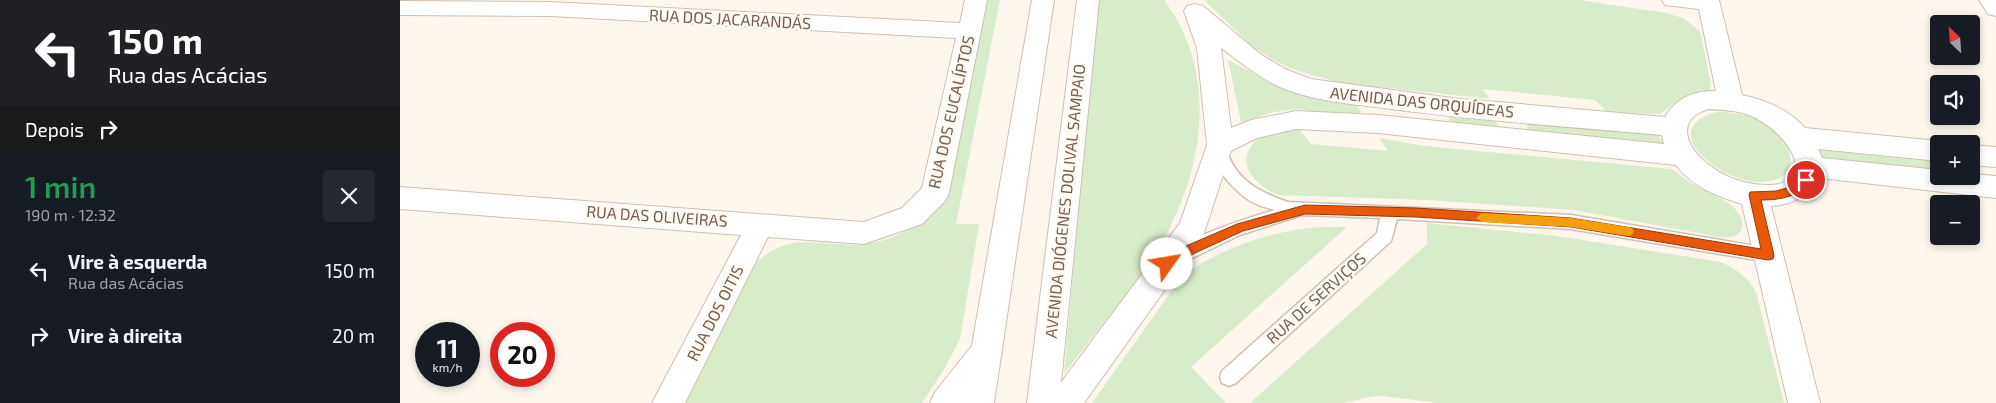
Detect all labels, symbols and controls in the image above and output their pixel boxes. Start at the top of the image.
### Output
street label: RUA DOS JACARANDÁS [649,5,812,32]
north arrow [1930,15,1980,65]
map controls [1930,15,1980,245]
text: 150 m [108,19,203,61]
icon: left [25,20,90,85]
street label: RUA DOS EUCALÍPTOS [924,33,977,190]
text: Rua das Acácias [108,61,267,87]
street label: AVENIDA DIÓGENES DOLIVAL SAMPAIO [1041,63,1088,339]
button: sound [1930,75,1980,125]
street label: AVENIDA DAS ORQUÍDEAS [1329,82,1515,122]
icon: right [94,115,122,143]
text: Depois [25,118,84,141]
button: + [1930,135,1980,185]
pin [1785,159,1827,201]
icon: arrive [1792,166,1820,194]
text: 1 min [25,168,96,204]
button: close [323,170,375,222]
button: − [1930,195,1980,245]
street label: RUA DAS OLIVEIRAS [586,201,728,230]
text: 190 m · 12:32 [25,205,116,224]
position arrow [1140,237,1192,289]
street label: RUA DE SERVIÇOS [1262,248,1370,348]
text: Vire à esquerda [68,250,207,273]
icon: left [25,257,53,285]
text: 150 m [325,259,375,282]
street label: RUA DOS OITIS [682,262,747,364]
text: Rua das Acácias [68,273,184,292]
icon: right [25,322,53,350]
speed limit sign: 20 [490,322,555,387]
text: Vire à direita [68,324,182,347]
text: 20 m [332,324,375,347]
text: 11 [437,333,458,363]
text: km/h [433,360,462,374]

